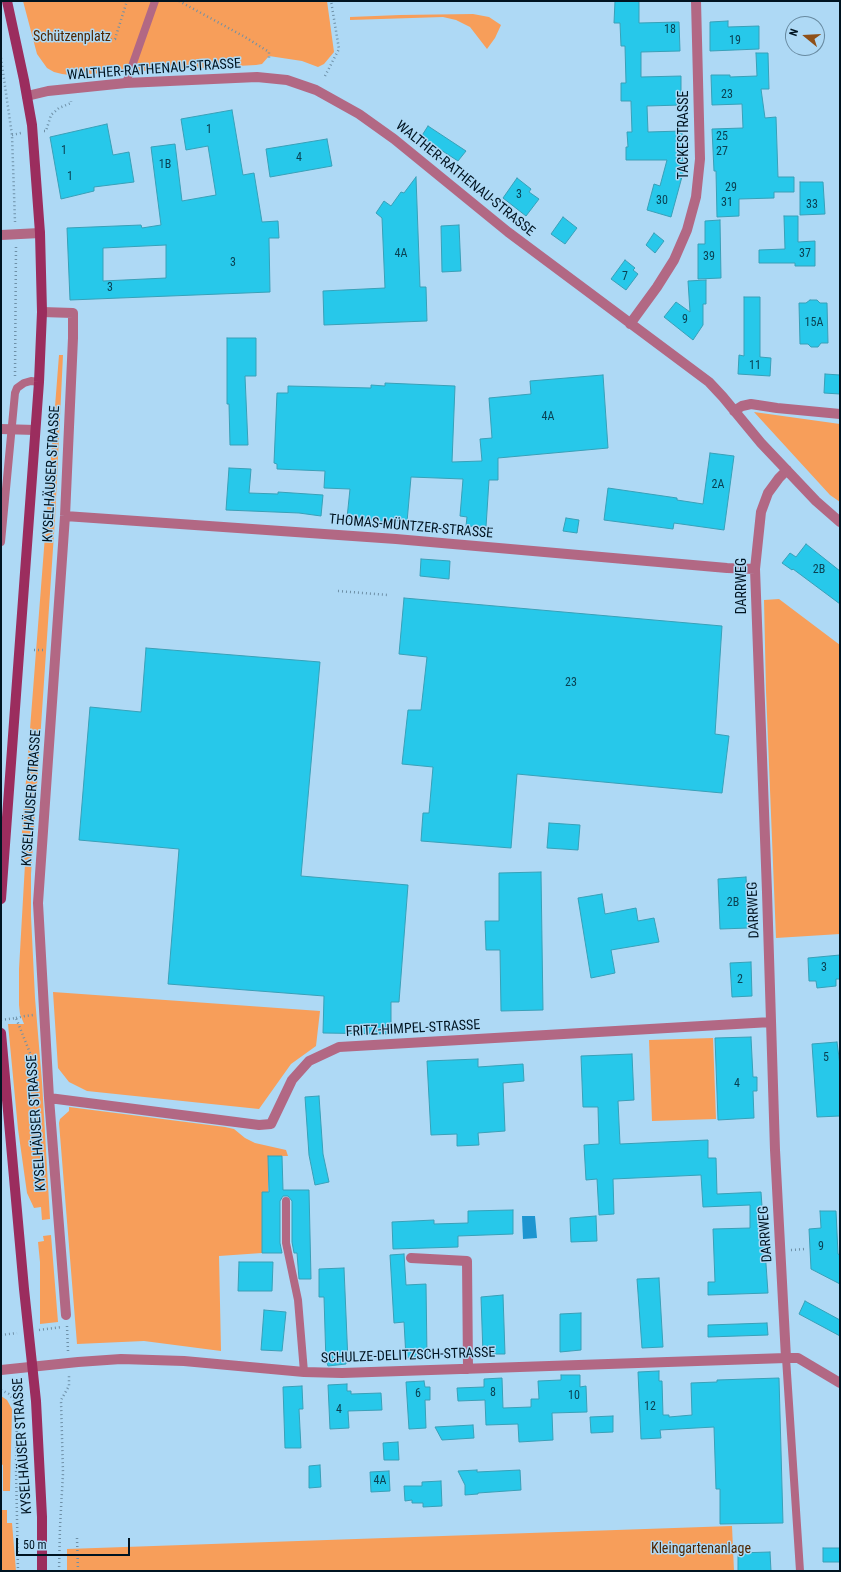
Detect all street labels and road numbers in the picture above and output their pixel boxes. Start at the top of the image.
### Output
street label: WALTHER-RATHENAU-STRASSE [67,56,241,84]
street label: TACKESTRASSE [676,91,692,179]
street label: WALTHER-RATHENAU-STRASSE [392,118,538,240]
street label: KYSELHÄUSER STRASSE [40,405,64,543]
street label: THOMAS-MÜNTZER-STRASSE [328,511,494,543]
street label: DARRWEG [734,558,750,614]
street label: KYSELHÄUSER STRASSE [19,729,45,867]
street label: DARRWEG [745,881,763,939]
street label: FRITZ-HIMPEL-STRASSE [345,1017,481,1041]
street label: KYSELHÄUSER STRASSE [24,1054,50,1192]
street label: DARRWEG [756,1205,776,1263]
street label: SCHULZE-DELITZSCH-STRASSE [320,1345,496,1367]
street label: KYSELHÄUSER STRASSE [10,1377,36,1515]

